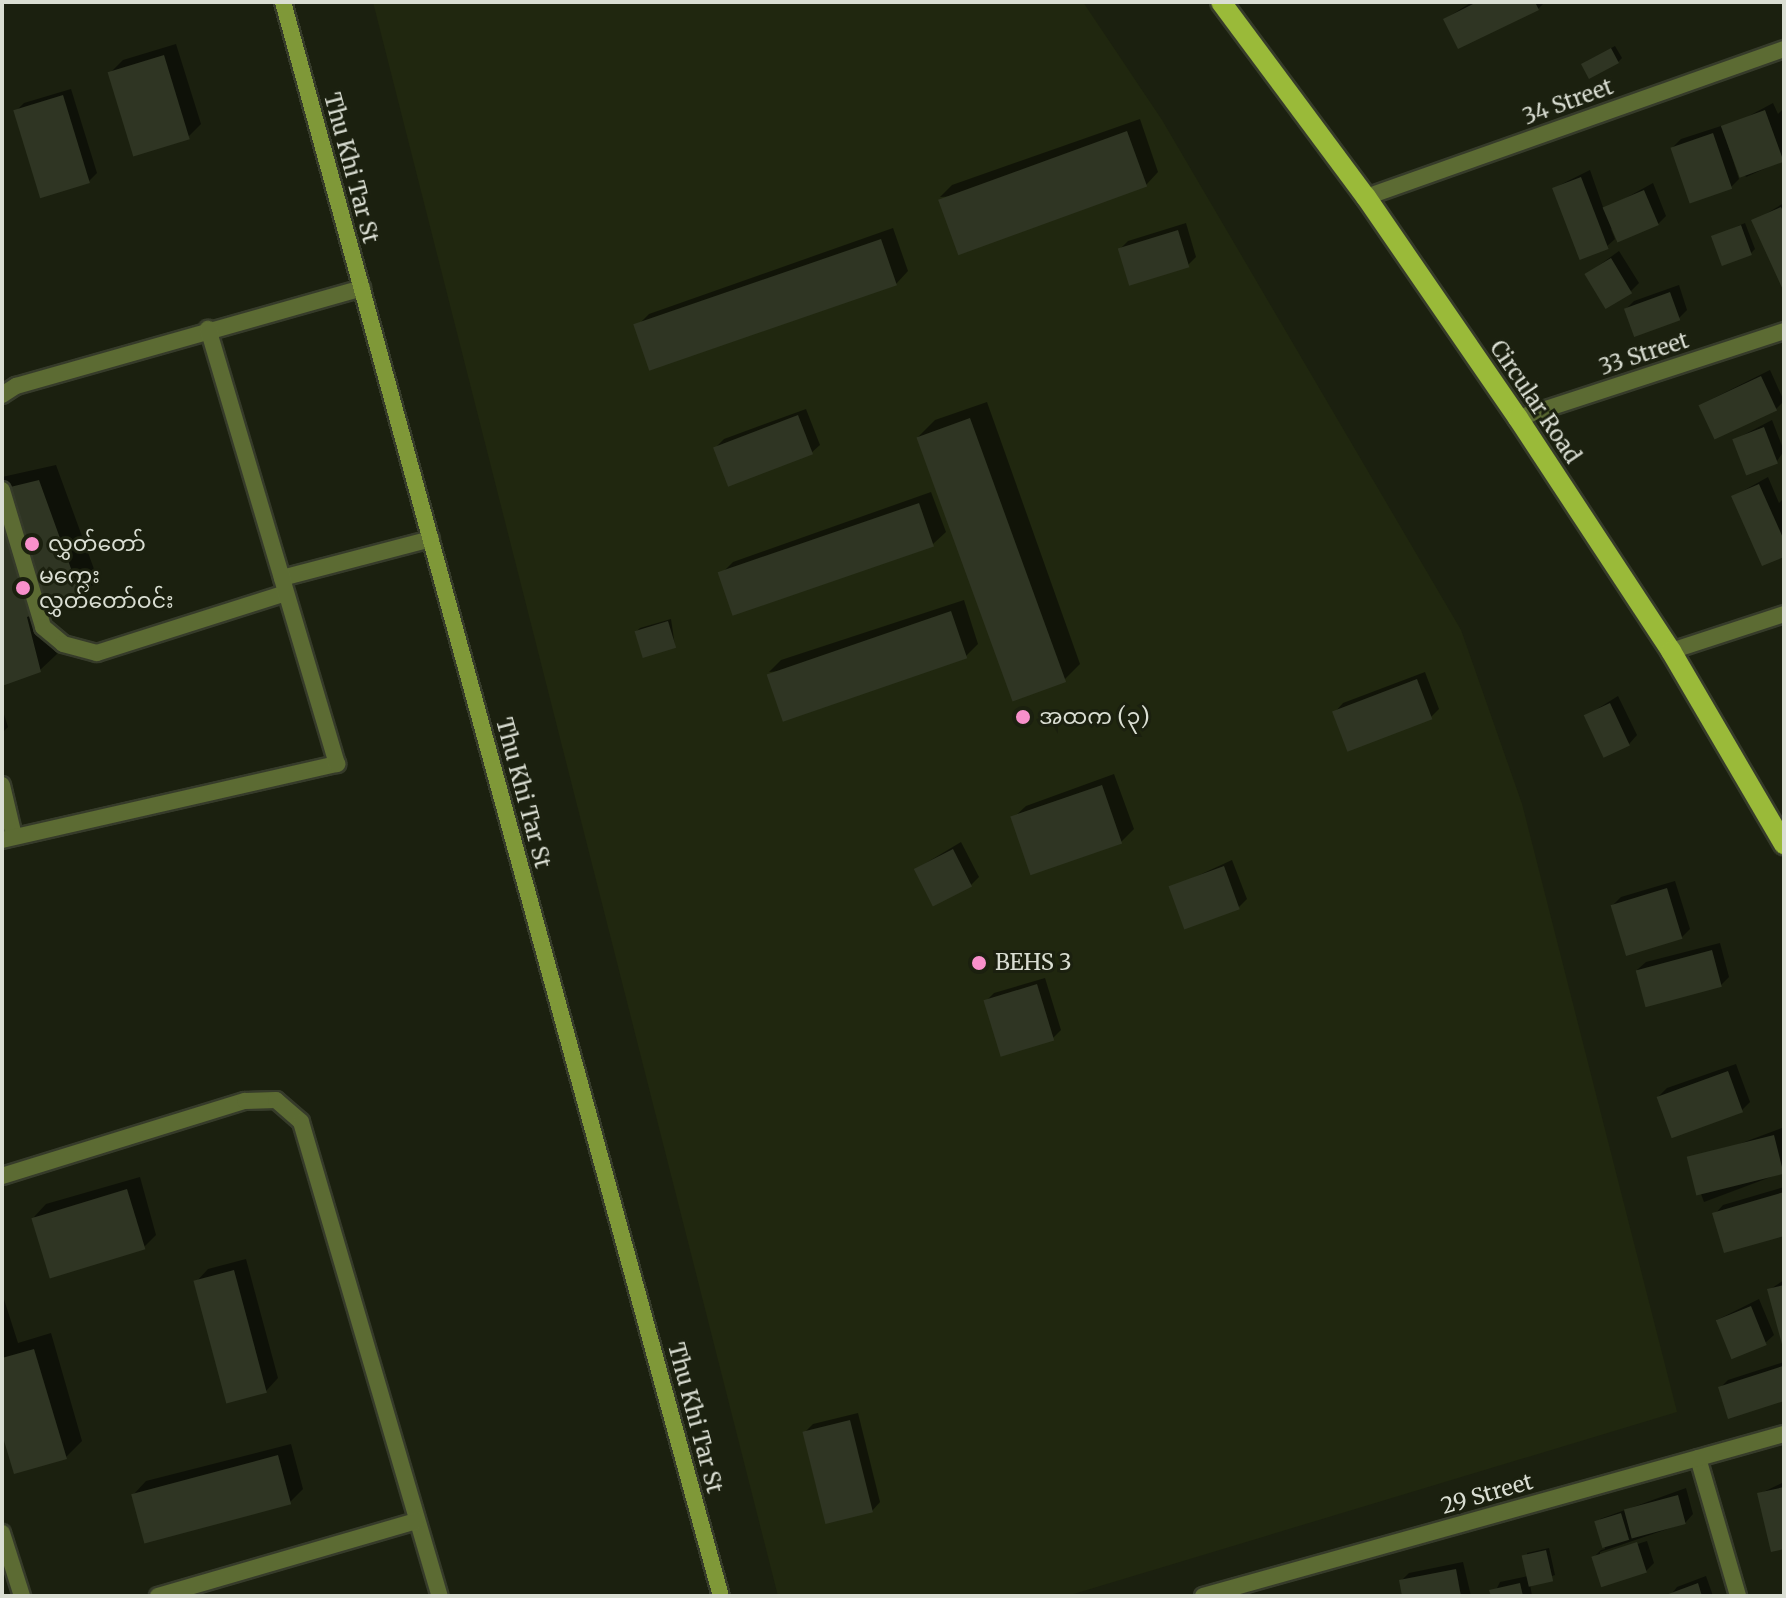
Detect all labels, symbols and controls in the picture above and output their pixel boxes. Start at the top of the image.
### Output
street label: 34 Street [1519,74,1617,130]
street label: Thu Khi Tar St [318,90,384,246]
street label: 33 Street [1596,327,1692,381]
street label: Circular Road [1484,336,1586,468]
place label: လွှတ်တော် [48,531,146,557]
marker: လွှတ်တော် [23,535,41,553]
place label: မကွေး လွှတ်တော်ဝင်း [39,562,174,614]
marker: မကွေး လွှတ်တော်ဝင်း [14,579,32,597]
place label: အထက (၃) [1039,704,1150,730]
marker: အထက (၃) [1014,708,1032,726]
street label: Thu Khi Tar St [490,715,556,871]
place label: BEHS 3 [995,950,1072,976]
marker: BEHS 3 [970,954,988,972]
street label: Thu Khi Tar St [662,1340,728,1496]
street label: 29 Street [1438,1468,1536,1520]

